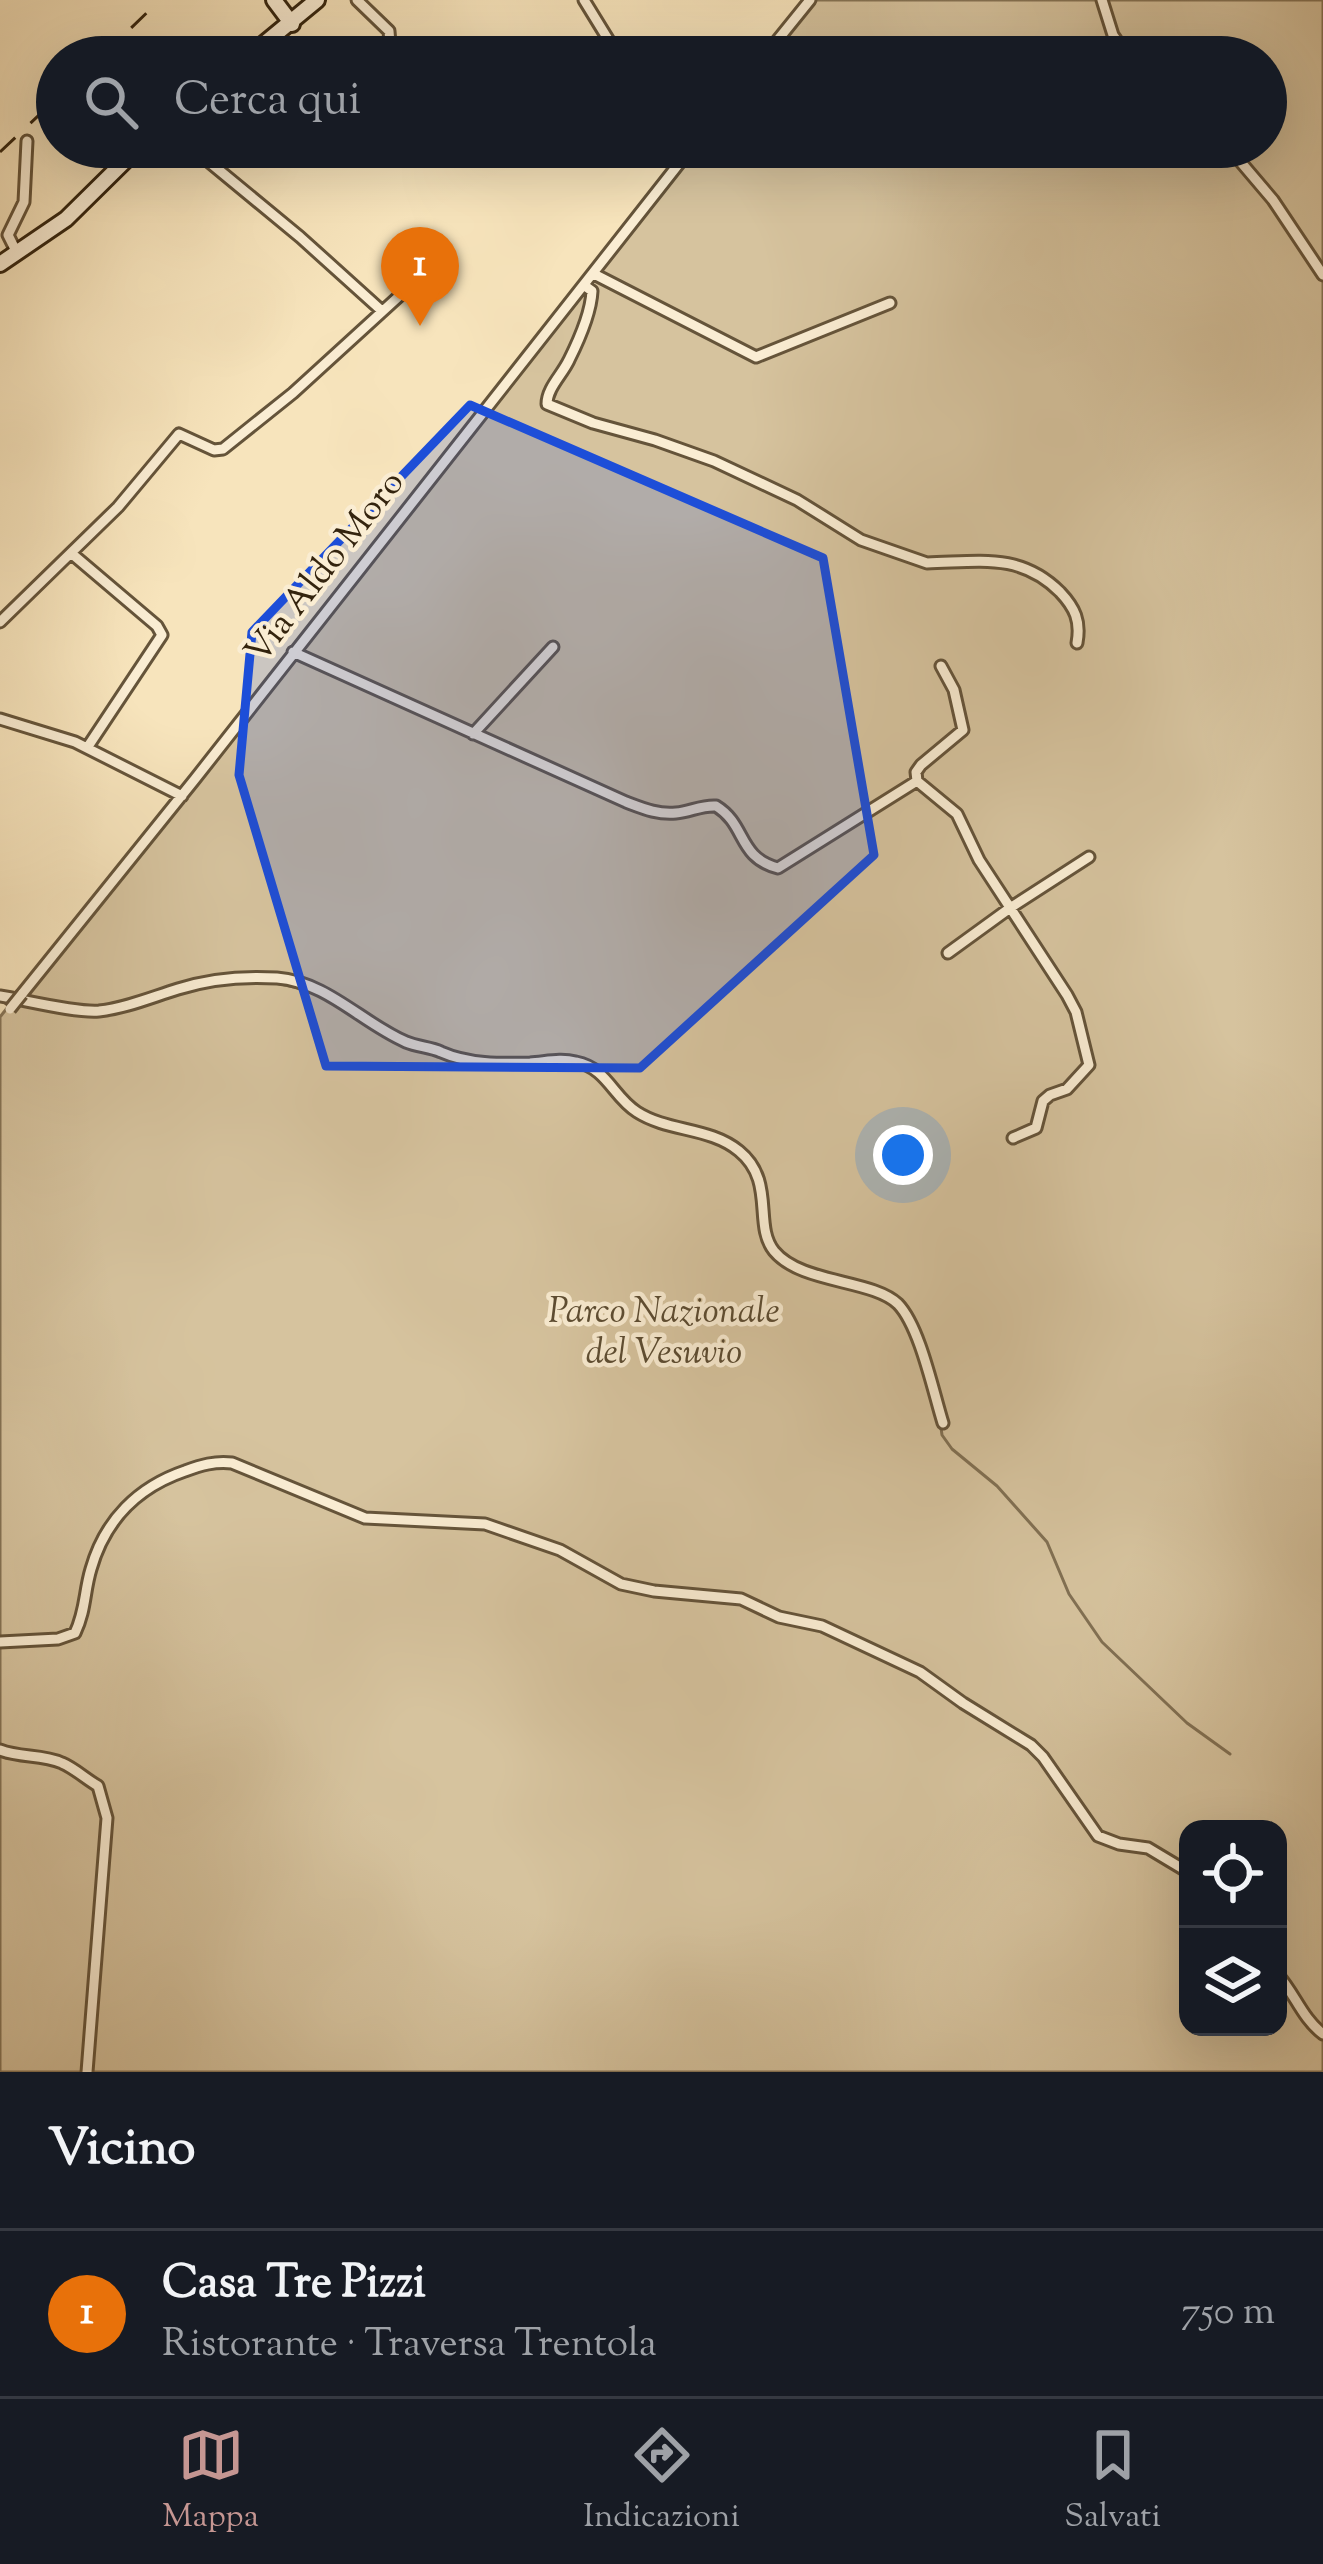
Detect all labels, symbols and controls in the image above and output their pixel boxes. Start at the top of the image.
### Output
search box [36,36,1287,168]
icon: search [78,69,144,135]
text: Cerca qui [174,70,361,135]
pin: 1 [381,227,459,326]
street label: Via Aldo Moro [234,460,418,676]
your location [873,1125,933,1185]
park label: Parco Nazionale del Vesuvio [548,1287,780,1380]
map controls [1179,1820,1287,2036]
button: locate [1179,1820,1287,1928]
button: layers [1179,1928,1287,2036]
text: Vicino [48,2114,195,2187]
text: Casa Tre Pizzi [162,2253,426,2318]
text: 1 [80,2286,94,2342]
text: 750 m [1181,2286,1275,2342]
text: Ristorante · Traversa Trentola [162,2318,657,2374]
tab: Mappa [162,2422,259,2542]
tab: Indicazioni [583,2422,740,2542]
tab: Salvati [1064,2422,1161,2542]

